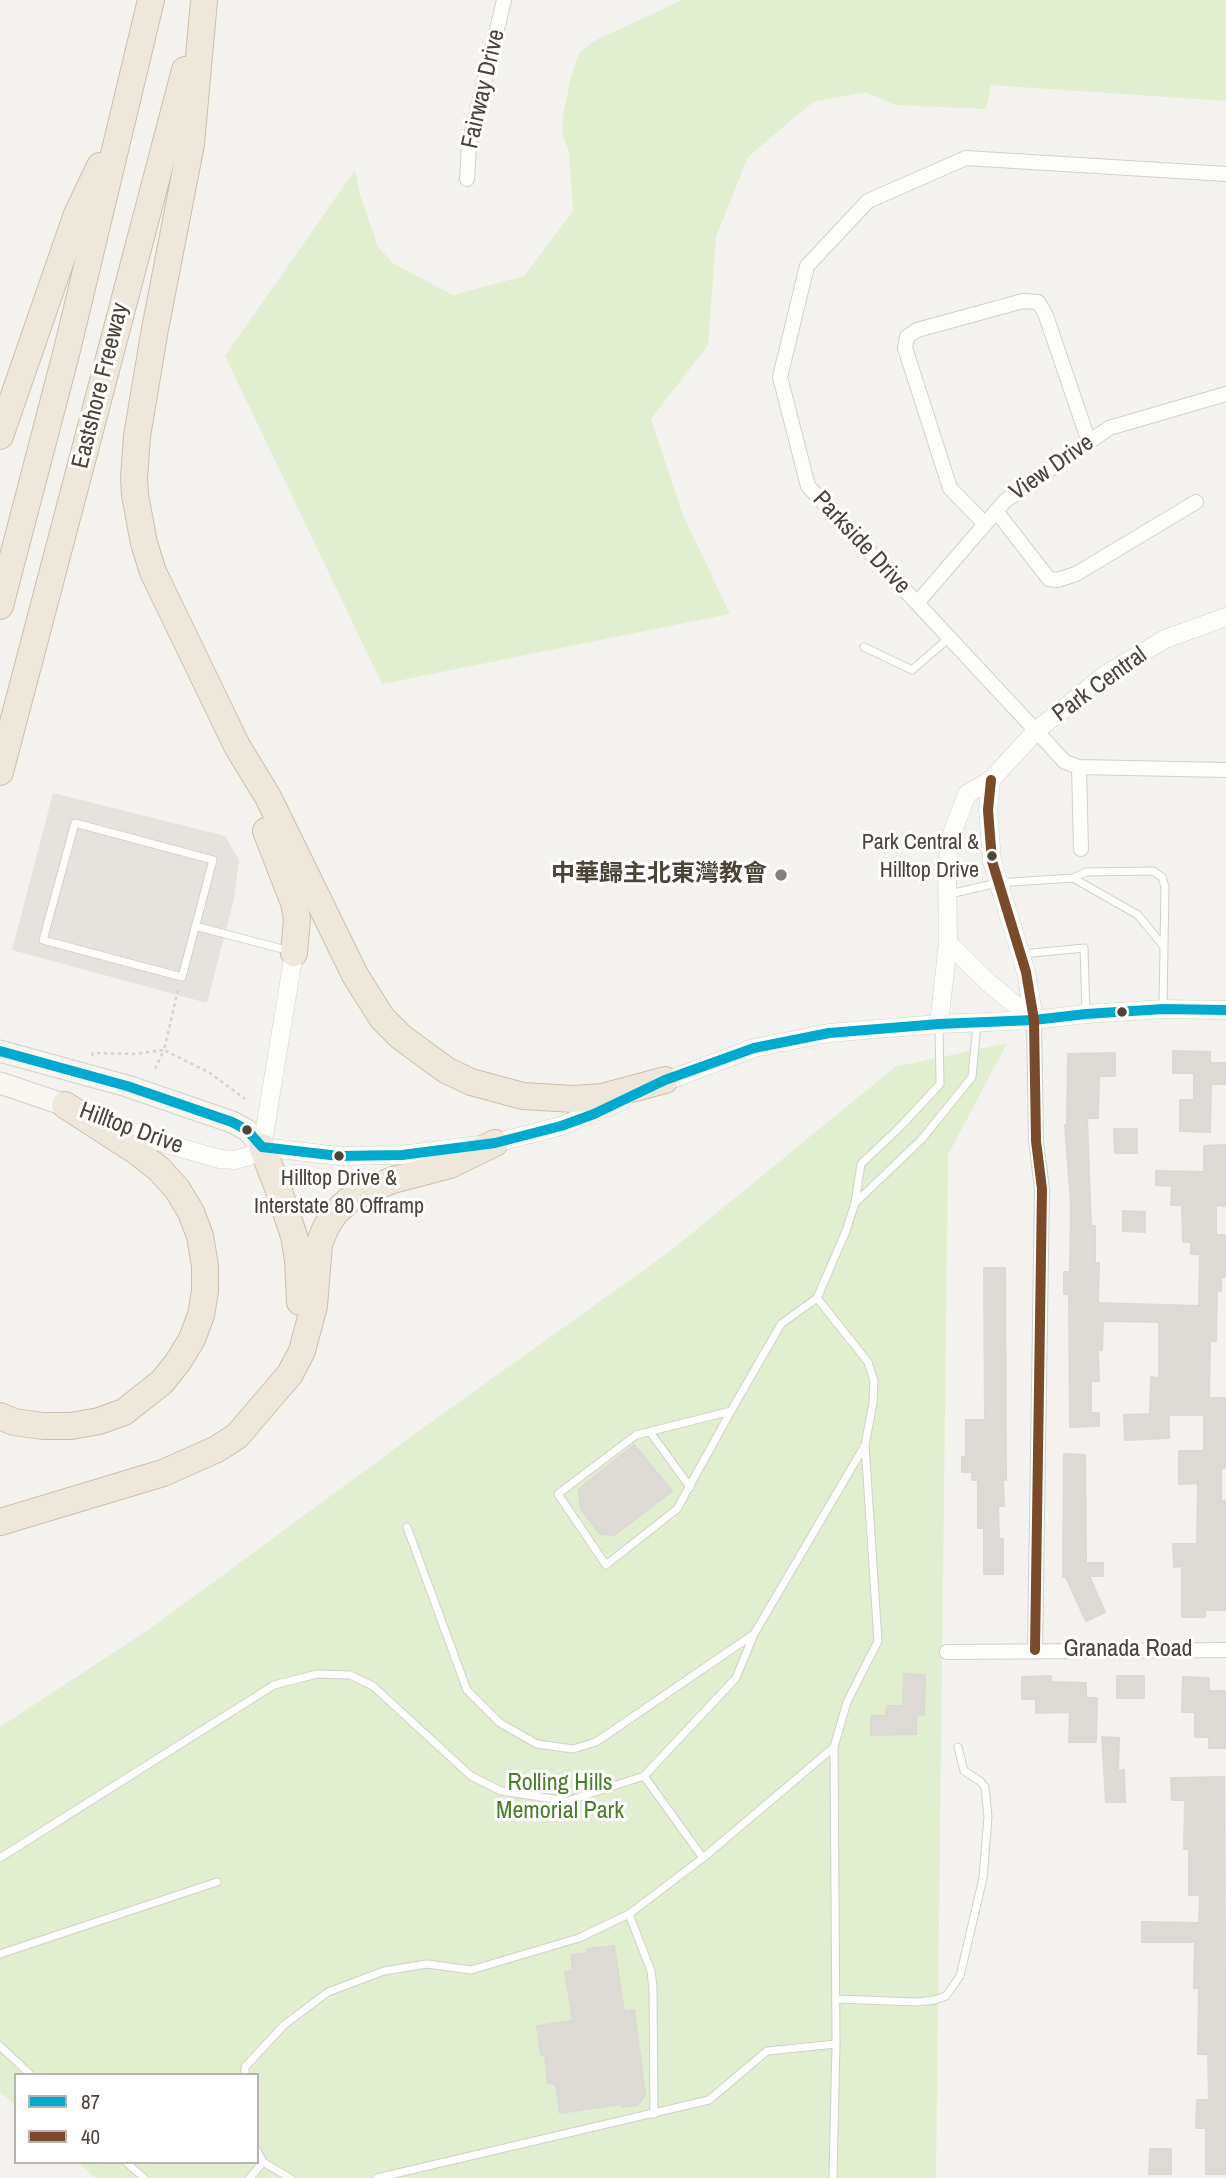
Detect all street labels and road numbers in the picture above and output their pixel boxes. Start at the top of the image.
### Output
street label: Fairway Drive [456,27,512,151]
street label: Eastshore Freeway [67,300,135,472]
street label: View Drive [1004,429,1100,507]
street label: Parkside Drive [806,486,916,600]
street label: Park Central [1047,641,1153,729]
street label: Hilltop Drive [75,1097,187,1161]
street label: Granada Road [1063,1636,1193,1664]

